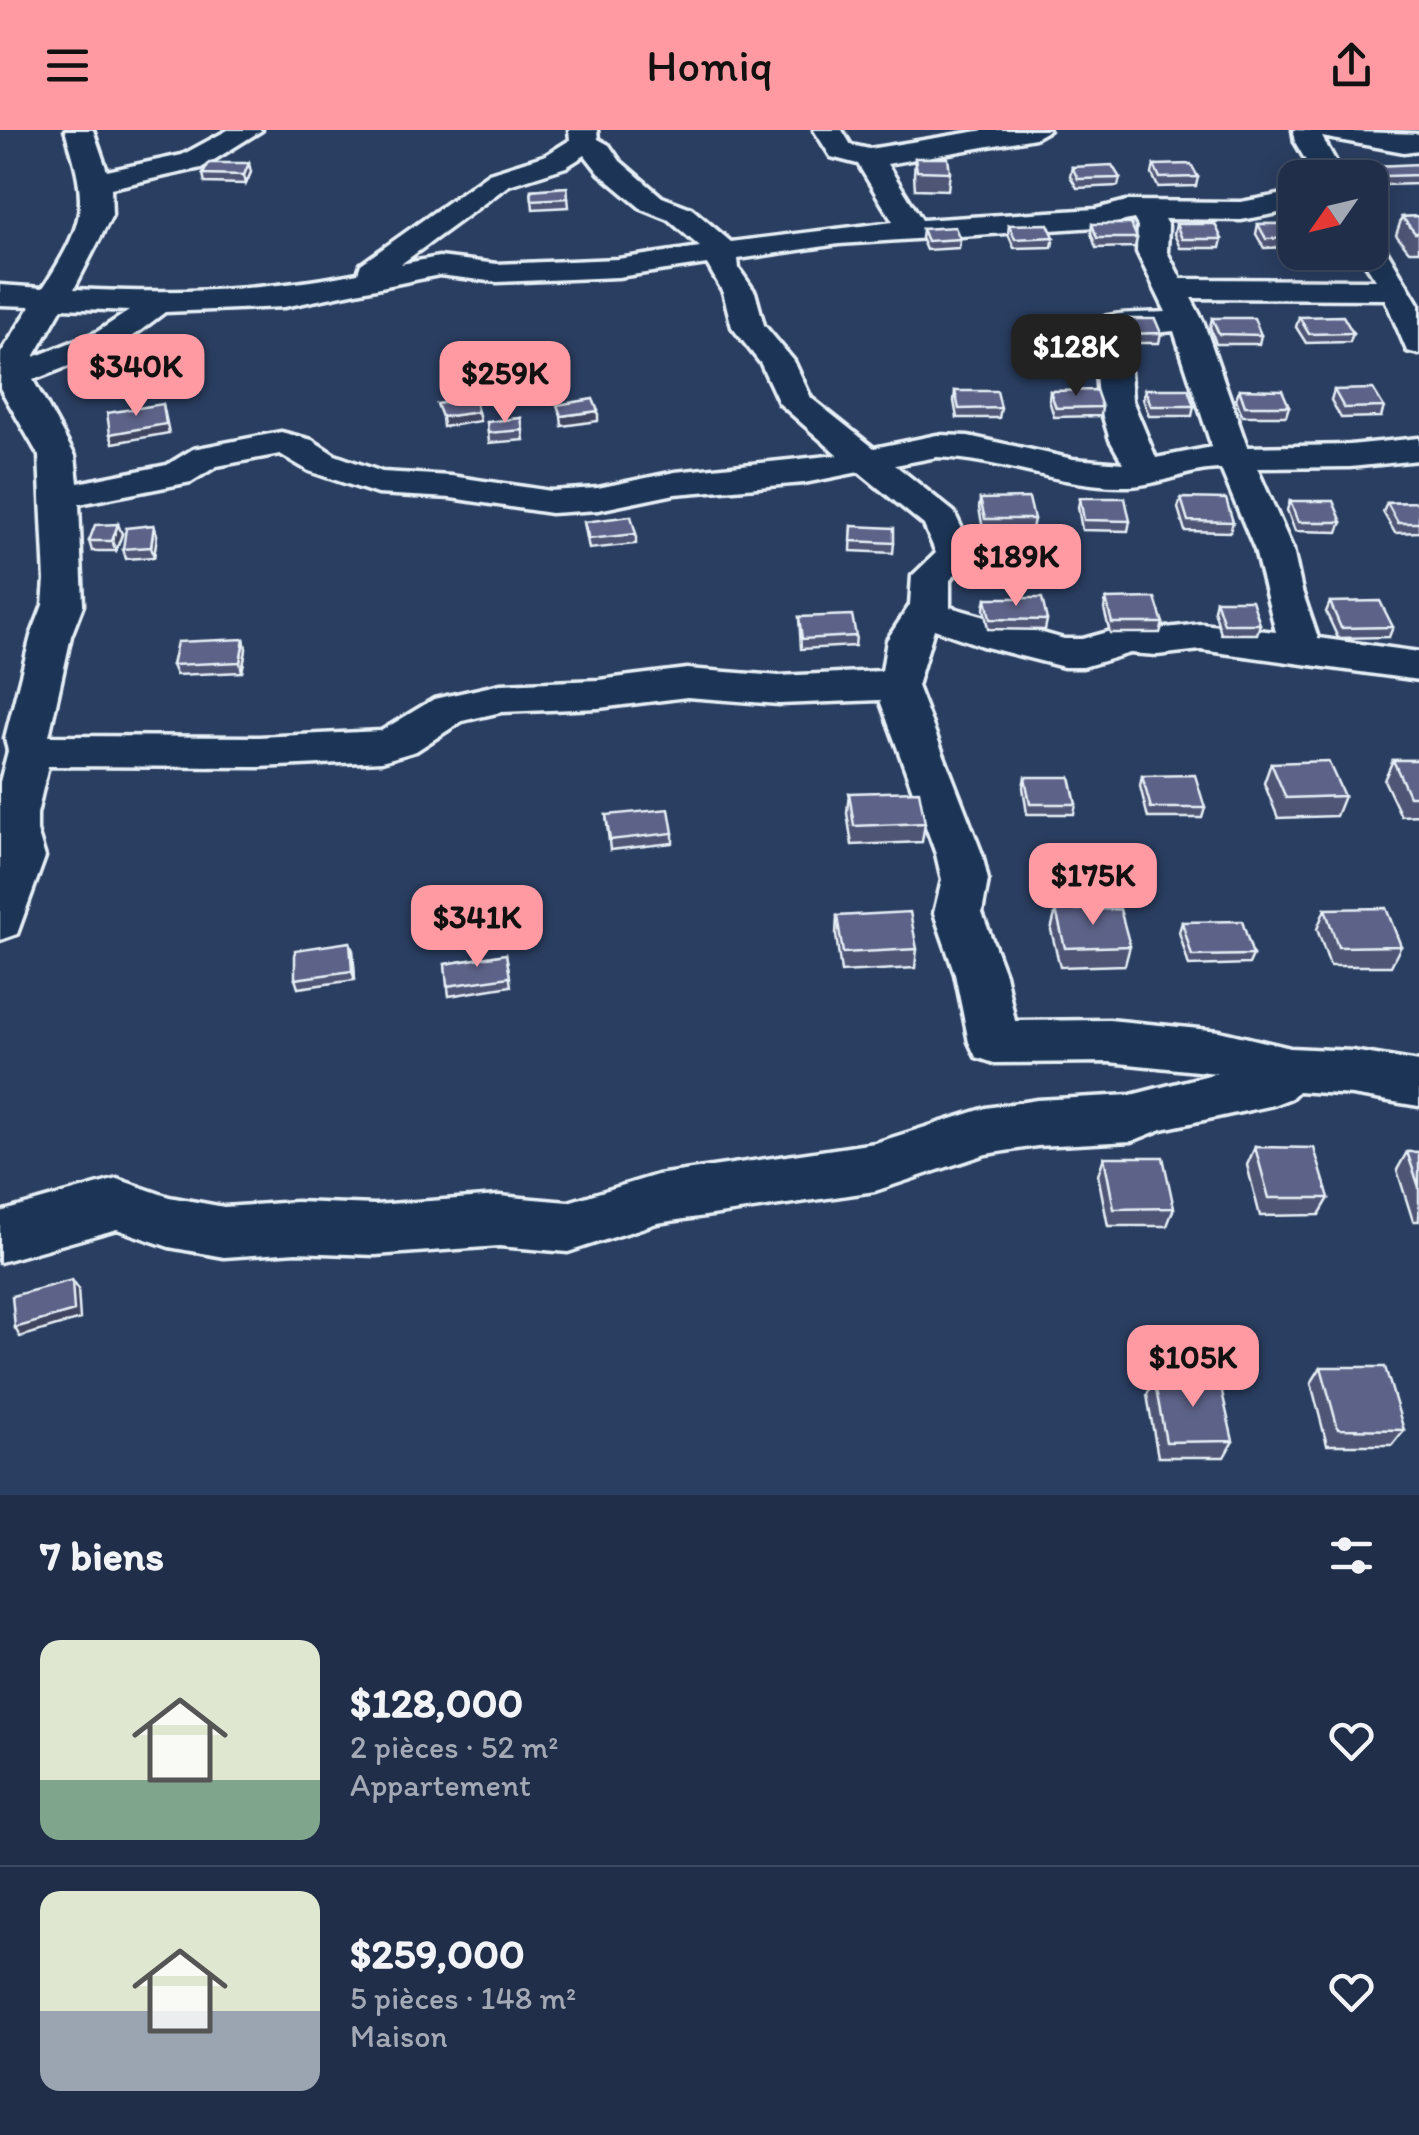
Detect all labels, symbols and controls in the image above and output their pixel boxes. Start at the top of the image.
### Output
icon: menu [40,38,95,93]
text: Homiq [646,38,773,92]
icon: share [1324,38,1379,93]
north arrow [1278,160,1388,270]
map controls [1278,160,1388,270]
pin: $128K [1006,314,1146,399]
text: $128K [1033,327,1119,365]
pin: $340K [66,334,206,419]
pin: $259K [435,341,575,426]
text: $340K [89,347,183,385]
text: $259K [461,354,549,392]
pin: $189K [946,524,1086,609]
text: $189K [973,537,1059,575]
pin: $175K [1023,843,1163,928]
text: $175K [1051,856,1135,894]
pin: $341K [407,885,547,970]
text: $341K [433,898,521,936]
pin: $105K [1123,1325,1263,1410]
text: $105K [1149,1338,1237,1376]
icon: filters [1324,1528,1379,1583]
text: 7 biens [40,1530,164,1581]
text: $128,000 [350,1677,523,1728]
icon: home [120,1680,240,1800]
icon: heart [1324,1713,1379,1768]
text: 2 pièces · 52 m² [350,1728,558,1766]
text: Appartement [350,1766,531,1804]
text: $259,000 [350,1928,525,1979]
icon: home [120,1931,240,2051]
icon: heart [1324,1964,1379,2019]
text: 5 pièces · 148 m² [350,1979,576,2017]
text: Maison [350,2017,448,2055]

